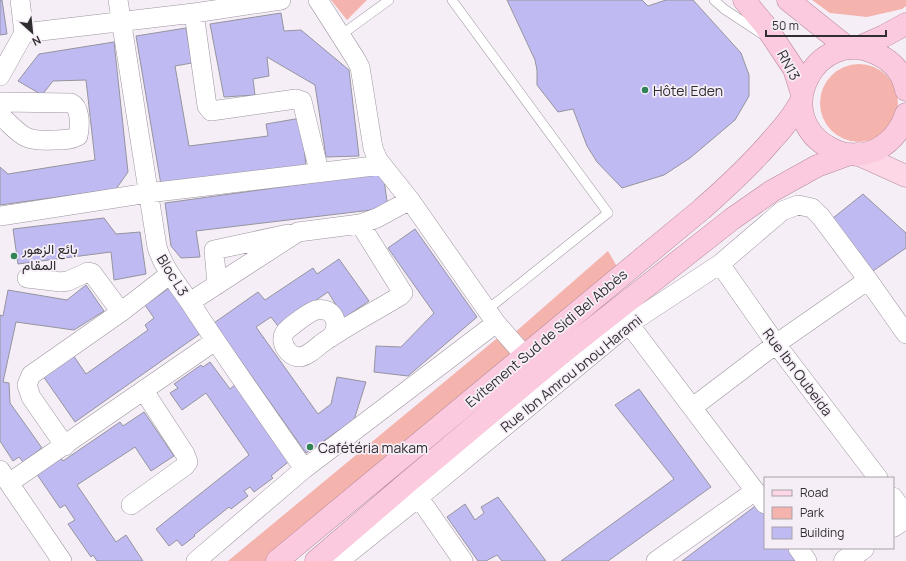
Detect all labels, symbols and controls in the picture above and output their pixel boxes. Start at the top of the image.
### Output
north arrow [12,12,52,52]
scale bar [766,12,886,38]
text: 50 m [772,17,799,34]
text: N [30,33,44,50]
street label: RN13 [773,47,805,83]
place label: Hôtel Eden [653,81,723,100]
marker: Hôtel Eden [640,85,650,95]
place label: بائع الزهور المقام [21,239,78,274]
marker: بائع الزهور المقام [9,251,19,261]
street label: Bloc L3 [153,251,193,299]
street label: Evitement Sud de Sidi Bel Abbès [461,265,631,411]
street label: Rue Ibn Amrou bnou Harami [496,310,646,436]
street label: Rue Ibn Oubeida [759,324,837,420]
place label: Cafétéria makam [318,438,428,457]
marker: Cafétéria makam [305,442,315,452]
legend [764,477,894,549]
text: Road [800,484,828,501]
text: Park [800,504,825,521]
text: Building [800,524,844,541]

